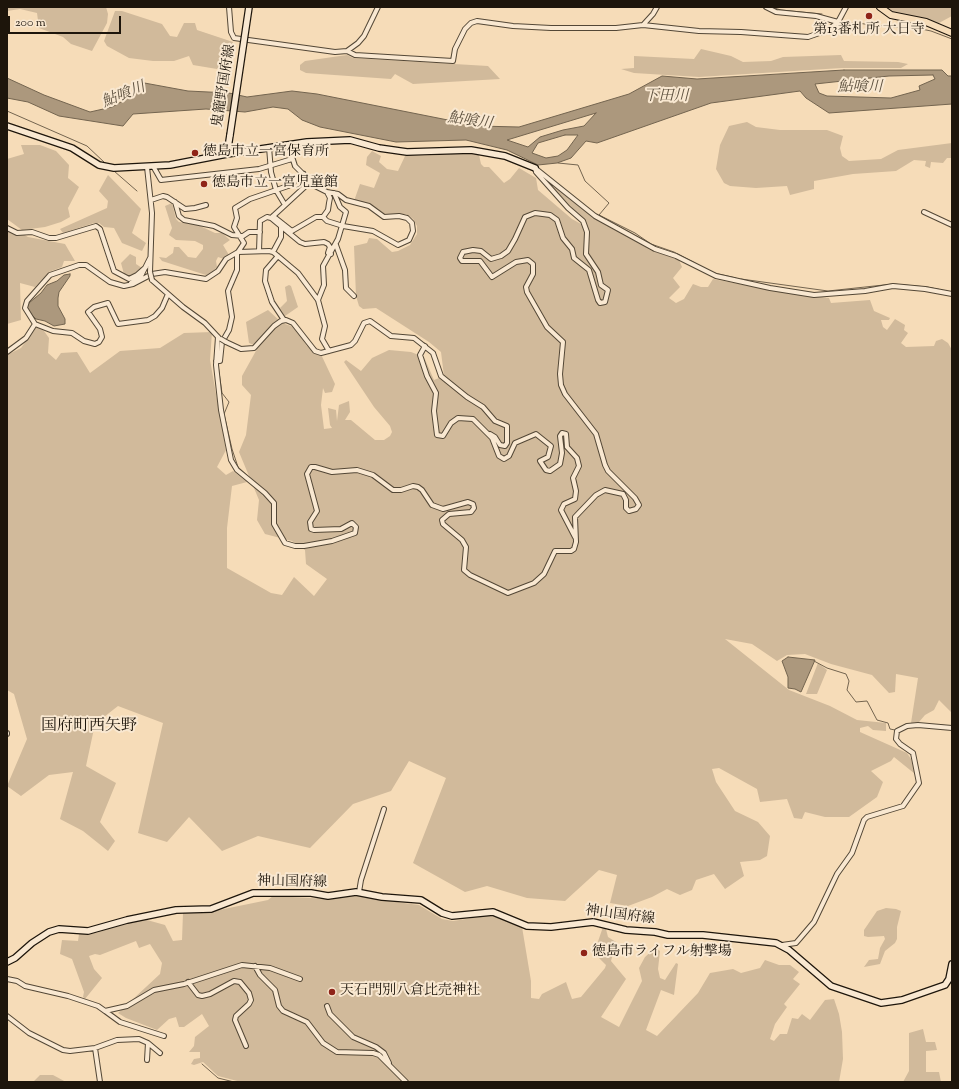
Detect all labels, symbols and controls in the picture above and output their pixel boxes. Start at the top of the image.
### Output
scale bar [10,8,123,34]
marker: 第13番札所 大日寺 [864,11,874,21]
text: 200 m [15,14,46,32]
place label: 第13番札所 大日寺 [813,23,925,39]
street label: 鬼籠野国府線 [210,43,240,129]
water label: 鮎喰川 [100,79,148,113]
water label: 鮎喰川 [838,79,882,97]
water label: 下田川 [644,88,688,106]
water label: 鮎喰川 [446,110,494,134]
place label: 徳島市立一宮保育所 [203,145,329,161]
marker: 徳島市立一宮保育所 [190,148,200,158]
place label: 徳島市立一宮児童館 [212,176,338,192]
marker: 徳島市立一宮児童館 [199,179,209,189]
district label: 国府町西矢野 [41,717,137,737]
street label: 神山国府線 [257,874,327,892]
street label: 神山国府線 [584,903,656,929]
place label: 徳島市ライフル射撃場 [592,945,732,961]
marker: 徳島市ライフル射撃場 [579,948,589,958]
place label: 天石門別八倉比売神社 [340,984,480,1000]
marker: 天石門別八倉比売神社 [327,987,337,997]

